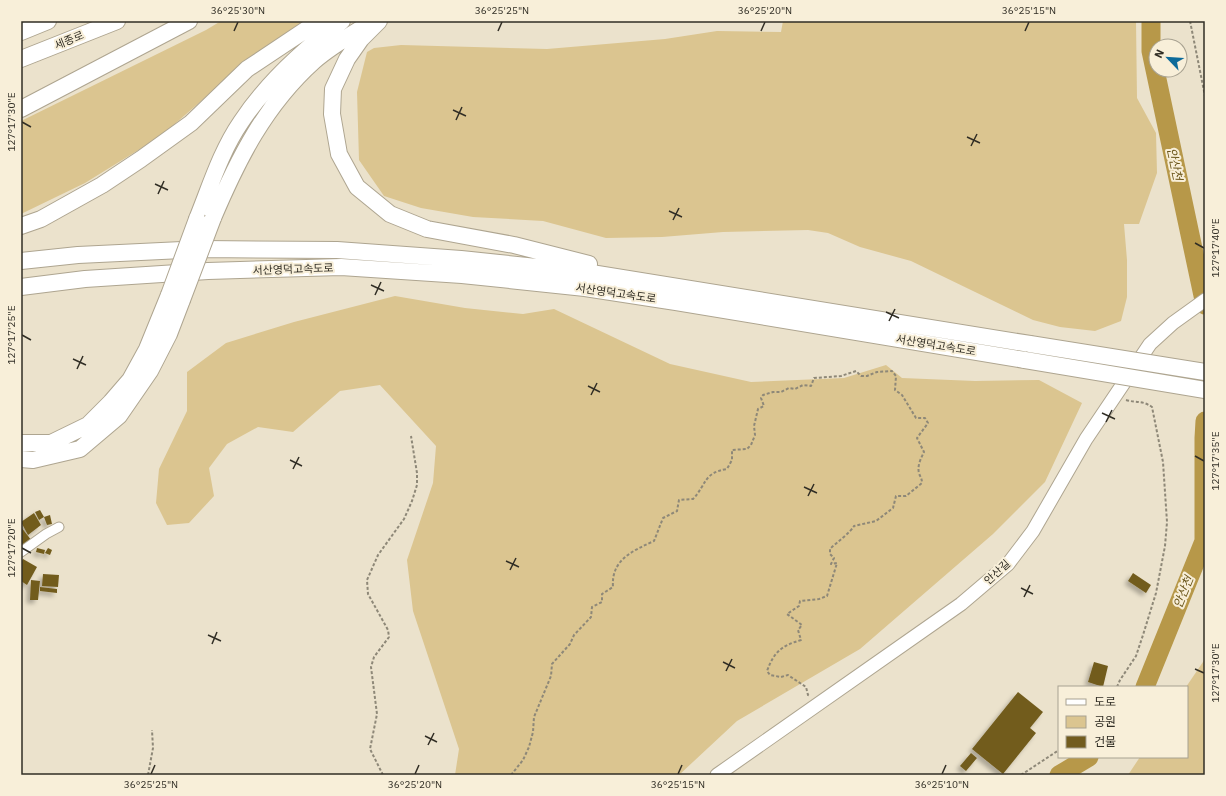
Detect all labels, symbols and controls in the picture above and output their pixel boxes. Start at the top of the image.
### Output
text: 36°25'30"N [211,4,265,17]
text: 36°25'25"N [475,4,529,17]
text: 36°25'20"N [738,4,792,17]
text: 36°25'15"N [1002,4,1056,17]
street label: 세종로 [52,28,86,52]
north arrow [1148,38,1188,78]
text: N [1151,47,1167,60]
text: 127°17'30"E [5,92,18,152]
water label: 안산천 [1164,146,1186,184]
text: 127°17'40"E [1209,218,1222,278]
street label: 서산영덕고속도로 [252,261,334,277]
street label: 서산영덕고속도로 [575,280,657,306]
text: 127°17'25"E [5,305,18,365]
street label: 서산영덕고속도로 [895,332,977,358]
text: 127°17'35"E [1209,431,1222,491]
text: 127°17'20"E [5,518,18,578]
street label: 안산길 [981,557,1013,587]
water label: 안산천 [1170,572,1197,610]
text: 127°17'30"E [1209,643,1222,703]
legend [1058,686,1188,758]
text: 도로 [1094,694,1116,709]
text: 공원 [1094,714,1116,729]
text: 건물 [1094,734,1116,749]
text: 36°25'25"N [124,778,178,791]
text: 36°25'20"N [388,778,442,791]
text: 36°25'15"N [651,778,705,791]
text: 36°25'10"N [915,778,969,791]

